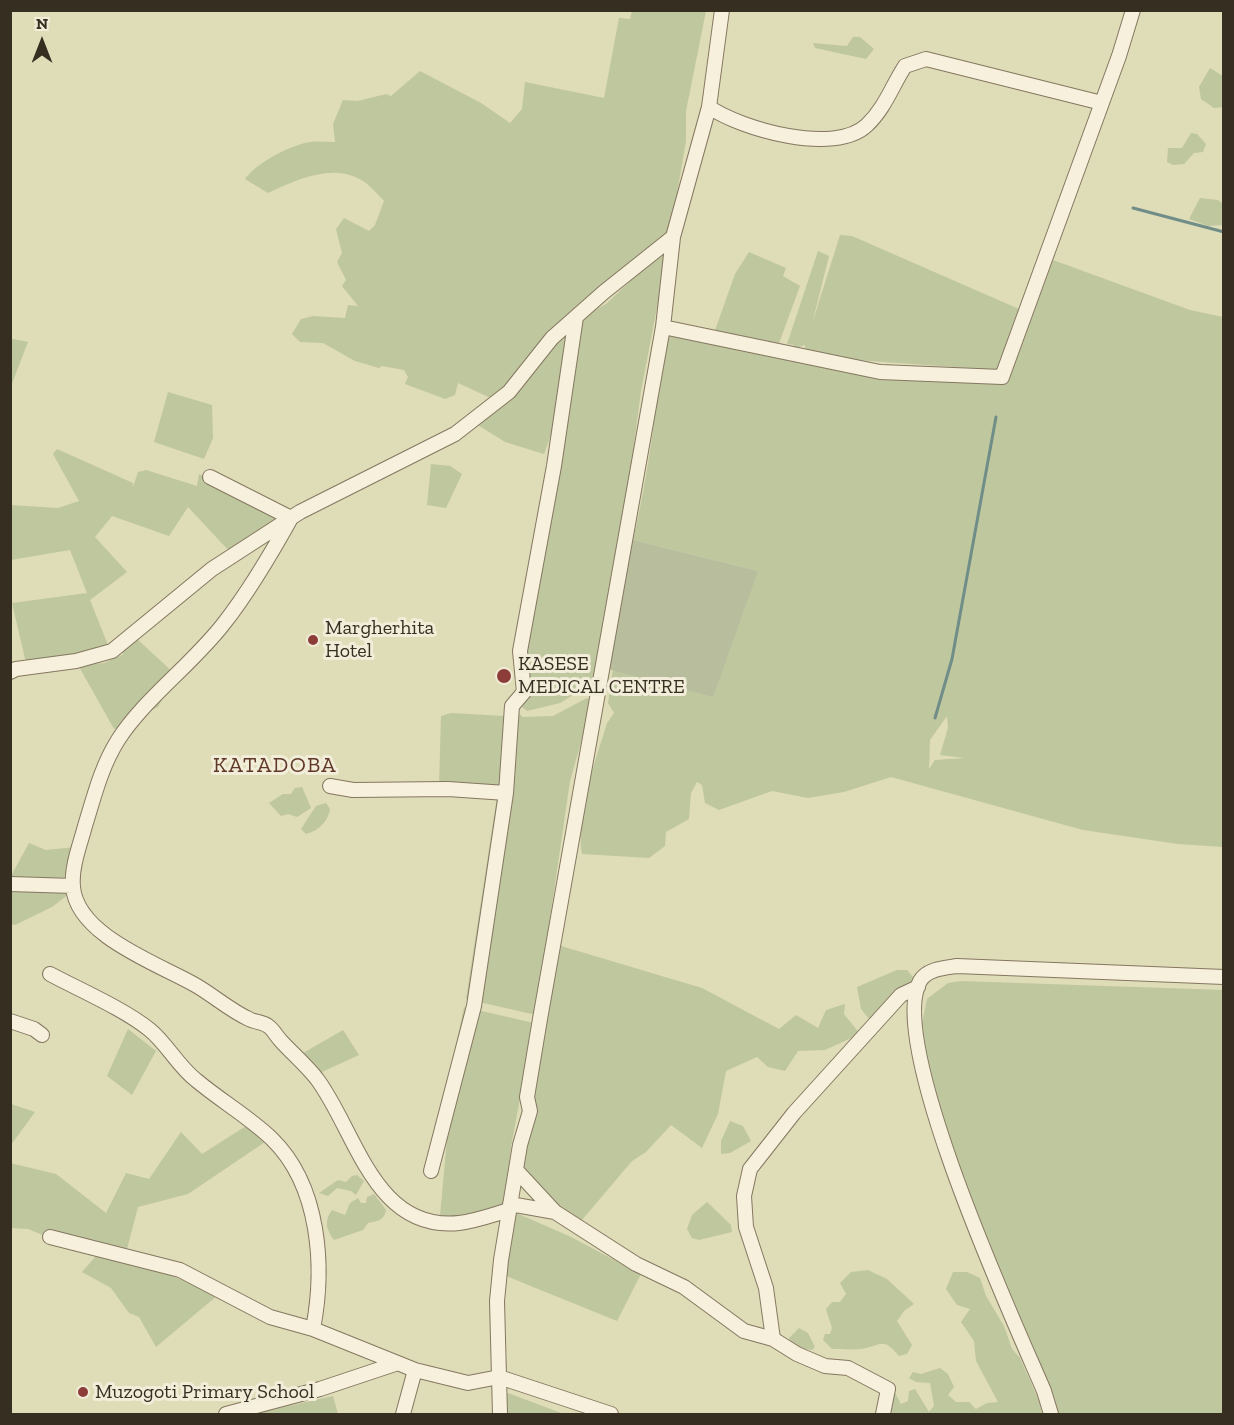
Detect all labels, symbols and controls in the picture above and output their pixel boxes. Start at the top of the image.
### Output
north arrow [12,12,72,72]
text: N [36,14,48,33]
place label: Margherhita Hotel [325,616,434,663]
marker: Margherhita Hotel [306,633,320,647]
place label: KASESE MEDICAL CENTRE [518,652,685,699]
marker: KASESE MEDICAL CENTRE [495,667,513,685]
district label: KATADOBA [213,753,337,779]
place label: Muzogoti Primary School [95,1380,314,1404]
marker: Muzogoti Primary School [76,1385,90,1399]

